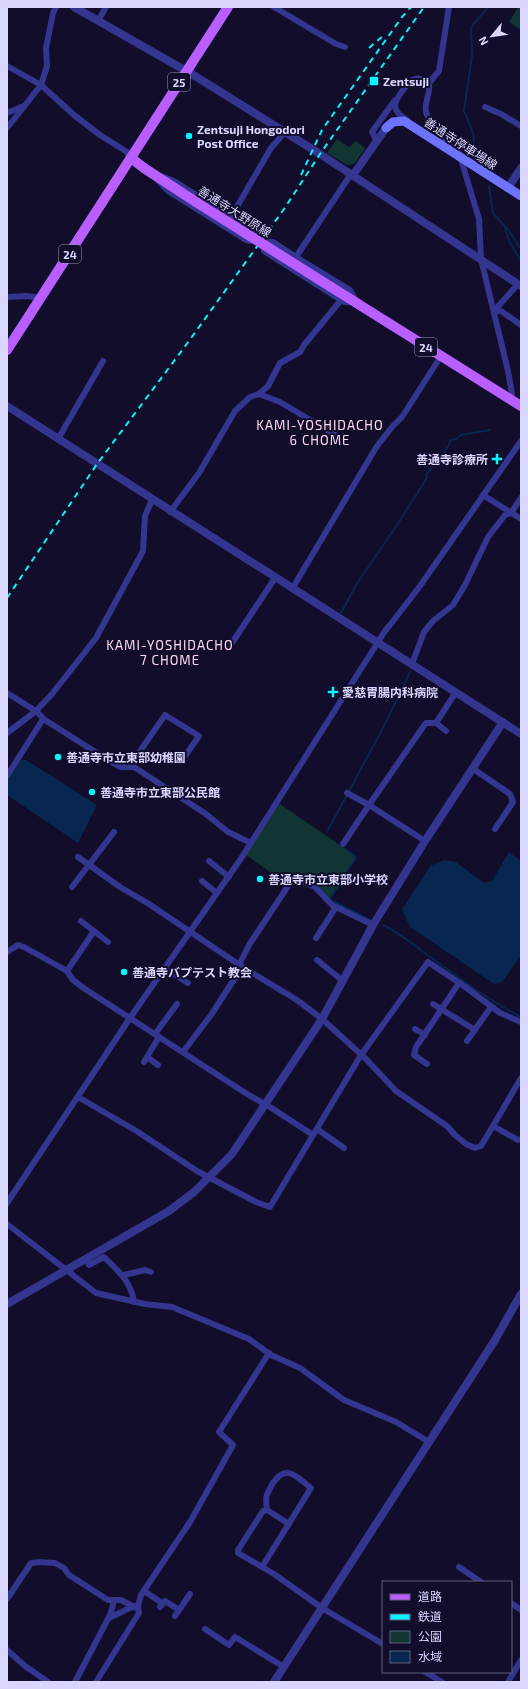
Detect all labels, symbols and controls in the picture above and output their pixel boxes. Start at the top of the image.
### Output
north arrow [472,16,512,56]
text: N [475,34,490,48]
road number: 25 [168,73,190,91]
place label: Zentsuji [383,74,429,89]
marker: Zentsuji [368,75,380,87]
street label: 善通寺停車場線 [422,114,500,172]
place label: Zentsuji Hongodori Post Office [197,122,305,150]
marker: Zentsuji Hongodori Post Office [184,131,194,141]
street label: 善通寺大野原線 [196,183,274,239]
road number: 24 [59,245,81,263]
road number: 24 [415,338,437,356]
district label: KAMI-YOSHIDACHO 6 CHOME [256,417,384,448]
place label: 善通寺診療所 [416,452,488,466]
marker: 善通寺診療所 [491,453,503,465]
district label: KAMI-YOSHIDACHO 7 CHOME [106,637,234,668]
place label: 愛慈胃腸内科病院 [342,685,438,699]
marker: 愛慈胃腸内科病院 [327,686,339,698]
place label: 善通寺市立東部幼稚園 [66,750,186,764]
marker: 善通寺市立東部幼稚園 [53,752,63,762]
place label: 善通寺市立東部公民館 [100,785,220,799]
marker: 善通寺市立東部公民館 [87,787,97,797]
place label: 善通寺市立東部小学校 [268,872,388,886]
marker: 善通寺市立東部小学校 [255,874,265,884]
place label: 善通寺バプテスト教会 [132,965,252,979]
marker: 善通寺バプテスト教会 [119,967,129,977]
legend [382,1581,512,1673]
text: 道路 [418,1589,442,1603]
text: 鉄道 [418,1609,442,1623]
text: 公園 [418,1629,442,1643]
text: 水域 [418,1649,442,1663]

